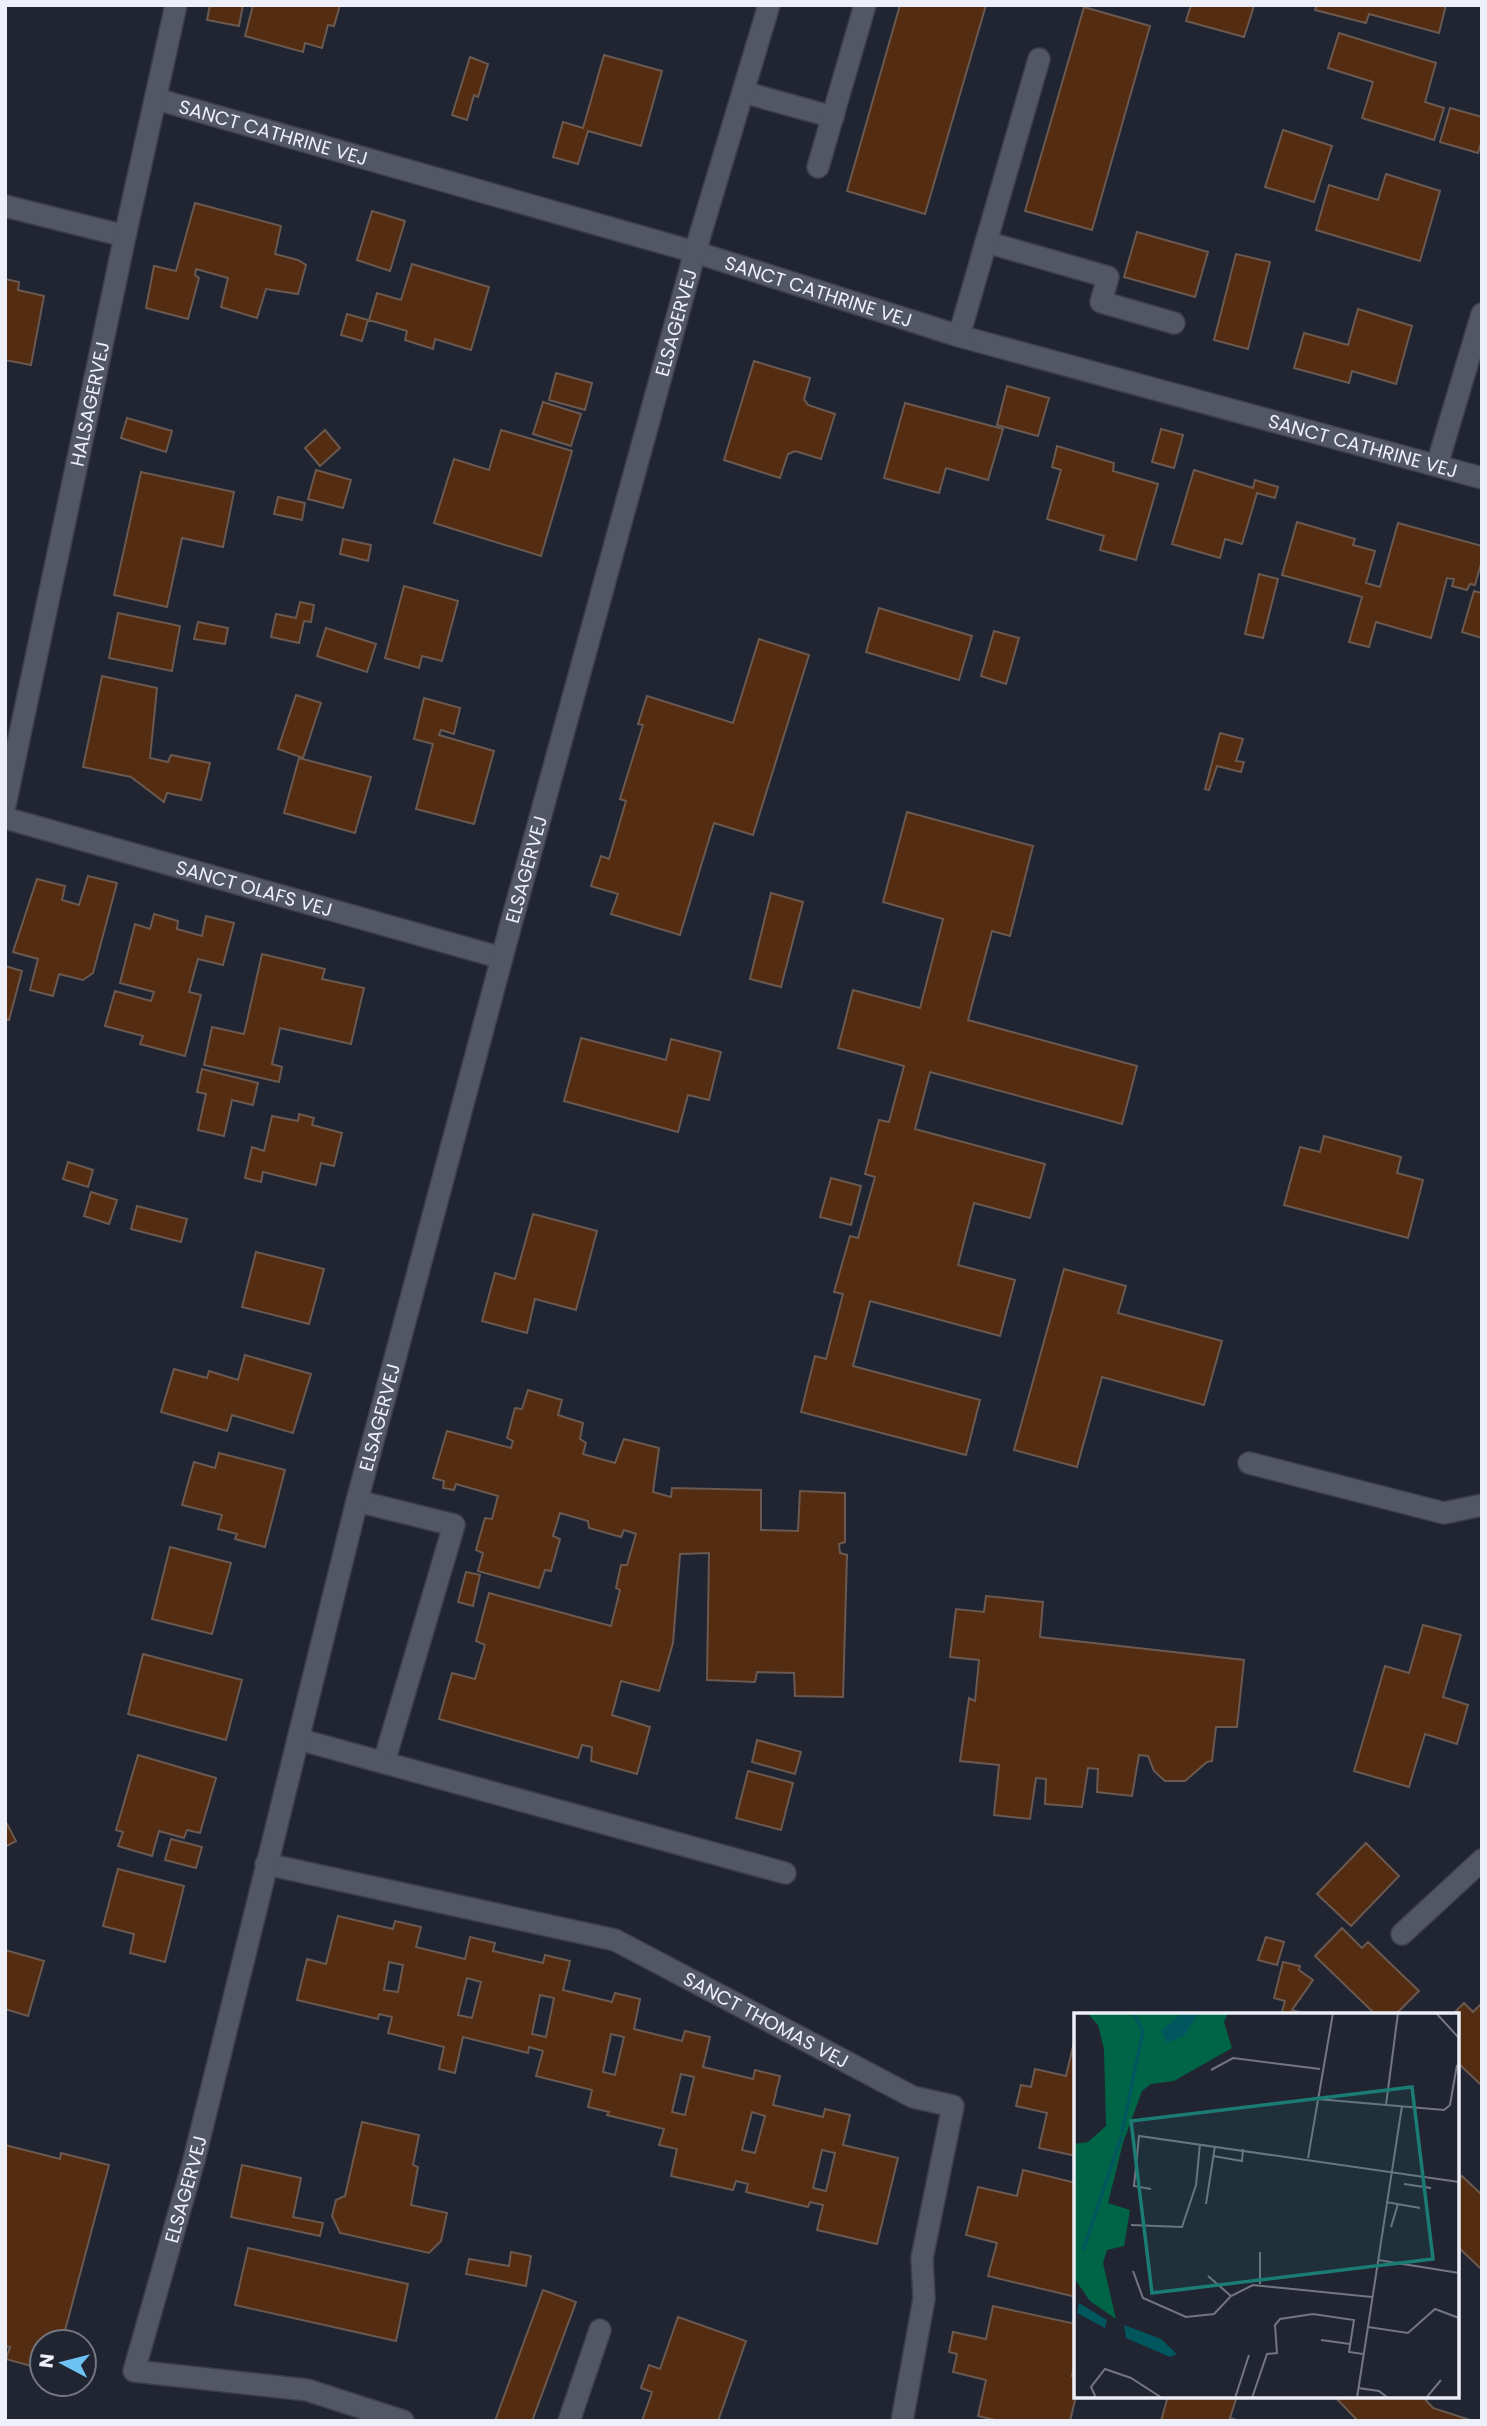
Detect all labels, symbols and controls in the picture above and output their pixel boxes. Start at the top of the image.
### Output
street label: SANCT CATHRINE VEJ [176,93,371,172]
street label: SANCT CATHRINE VEJ [721,249,916,334]
street label: ELSAGERVEJ [648,266,703,379]
street label: HALSAGERVEJ [63,339,116,469]
street label: SANCT CATHRINE VEJ [1265,407,1461,484]
street label: ELSAGERVEJ [498,812,554,926]
street label: SANCT OLAFS VEJ [173,853,336,923]
street label: ELSAGERVEJ [352,1360,407,1474]
street label: SANCT THOMAS VEJ [679,1965,854,2074]
inset map [1074,2013,1459,2398]
street label: ELSAGERVEJ [158,2132,213,2246]
north arrow [28,2328,98,2398]
text: N [32,2352,61,2370]

